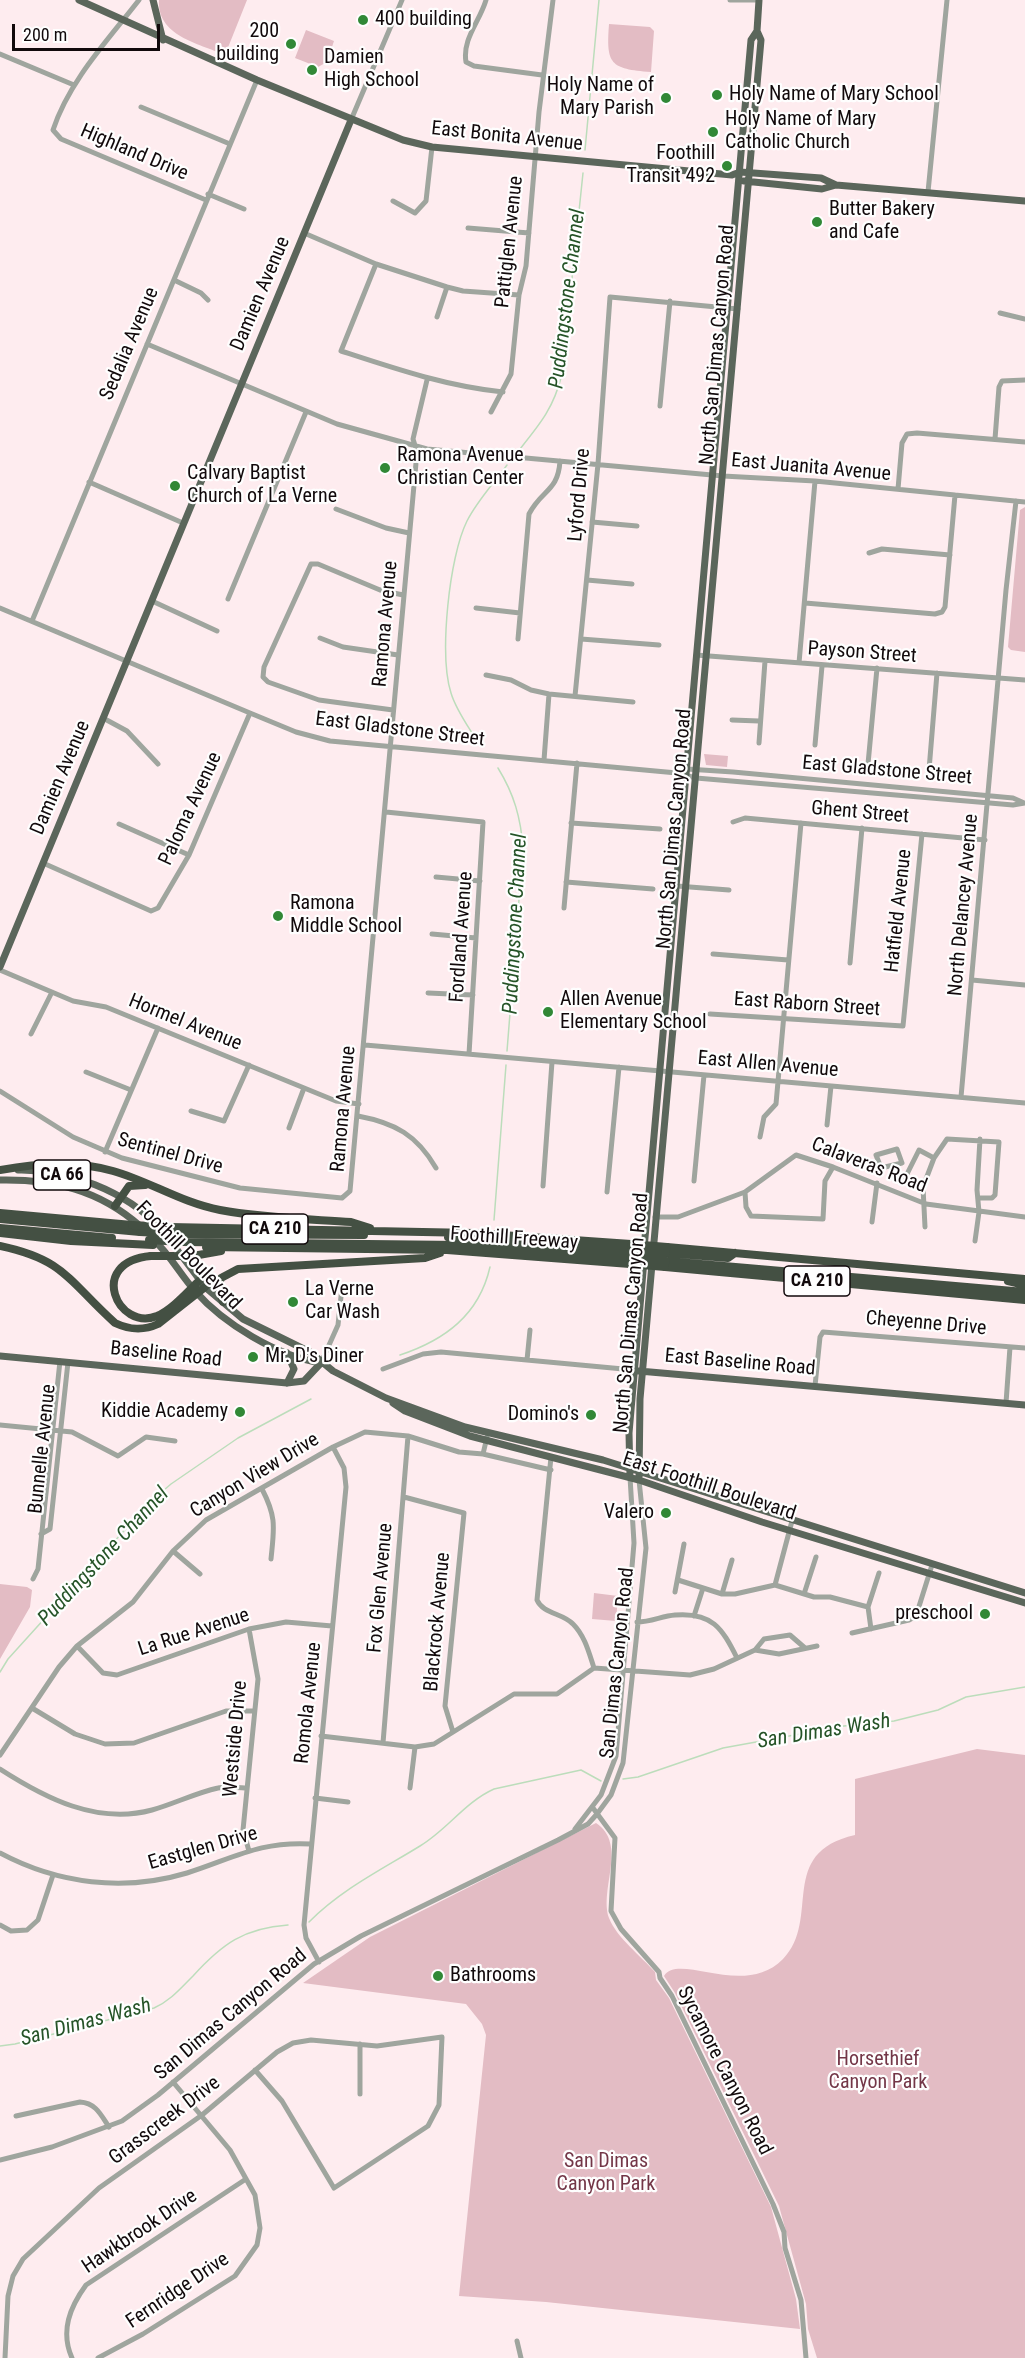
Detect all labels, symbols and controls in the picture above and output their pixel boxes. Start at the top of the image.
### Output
place label: 400 building [375,8,472,32]
scale bar [15,12,164,50]
marker: 400 building [356,13,370,27]
place label: 200 building [216,20,279,67]
text: 200 m [23,24,67,45]
marker: 200 building [284,37,298,51]
place label: Damien High School [324,46,419,93]
marker: Damien High School [305,63,319,77]
place label: Holy Name of Mary Parish [547,74,654,121]
place label: Holy Name of Mary School [729,83,939,107]
marker: Holy Name of Mary School [710,88,724,102]
marker: Holy Name of Mary Parish [659,91,673,105]
place label: Holy Name of Mary Catholic Church [725,108,876,155]
street label: East Bonita Avenue [430,117,584,157]
street label: Highland Drive [76,120,192,186]
marker: Holy Name of Mary Catholic Church [706,125,720,139]
place label: Foothill Transit 492 [627,142,715,189]
marker: Foothill Transit 492 [720,159,734,173]
street label: Pattiglen Avenue [491,175,529,309]
place label: Butter Bakery and Cafe [829,198,935,245]
water label: Puddingstone Channel [544,208,592,390]
marker: Butter Bakery and Cafe [810,215,824,229]
street label: North San Dimas Canyon Road [696,224,740,466]
street label: Damien Avenue [226,233,296,355]
street label: Sedalia Avenue [95,284,165,404]
place label: Ramona Avenue Christian Center [397,444,524,491]
street label: Lyford Drive [564,447,596,543]
street label: East Juanita Avenue [730,449,892,487]
marker: Ramona Avenue Christian Center [378,461,392,475]
place label: Calvary Baptist Church of La Verne [187,462,337,509]
marker: Calvary Baptist Church of La Verne [168,479,182,493]
street label: Ramona Avenue [369,560,403,688]
street label: Payson Street [807,637,917,669]
street label: East Gladstone Street [314,708,486,752]
street label: North San Dimas Canyon Road [653,708,697,950]
street label: Damien Avenue [26,717,96,839]
street label: Paloma Avenue [154,749,228,869]
street label: East Gladstone Street [801,752,973,790]
street label: Ghent Street [810,797,910,829]
street label: North Delancey Avenue [944,813,984,997]
water label: Puddingstone Channel [499,833,533,1015]
street label: Hatfield Avenue [881,848,917,974]
street label: Fordland Avenue [445,871,479,1003]
place label: Ramona Middle School [290,892,402,939]
marker: Ramona Middle School [271,909,285,923]
place label: Allen Avenue Elementary School [560,988,707,1035]
street label: East Raborn Street [733,988,881,1022]
street label: Hormel Avenue [125,989,245,1057]
marker: Allen Avenue Elementary School [541,1005,555,1019]
street label: Ramona Avenue [327,1045,361,1173]
street label: East Allen Avenue [697,1047,839,1083]
street label: Sentinel Drive [115,1128,225,1180]
street label: Calaveras Road [808,1133,930,1199]
road number: CA 66 [34,1160,90,1190]
street label: North San Dimas Canyon Road [610,1192,654,1434]
street label: Foothill Boulevard [130,1197,246,1315]
road number: CA 210 [242,1214,308,1244]
street label: Foothill Freeway [449,1223,579,1255]
road number: CA 210 [784,1266,850,1296]
place label: La Verne Car Wash [305,1278,380,1325]
marker: La Verne Car Wash [286,1295,300,1309]
street label: Cheyenne Drive [865,1307,987,1341]
street label: Baseline Road [109,1337,223,1373]
street label: East Baseline Road [664,1344,816,1382]
place label: Mr. D's Diner [265,1345,364,1369]
marker: Mr. D's Diner [246,1350,260,1364]
street label: Bunnelle Avenue [24,1383,62,1515]
place label: Kiddie Academy [101,1400,228,1424]
place label: Domino's [508,1403,579,1427]
marker: Kiddie Academy [233,1405,247,1419]
marker: Domino's [584,1408,598,1422]
street label: Canyon View Drive [186,1428,324,1524]
street label: East Foothill Boulevard [619,1448,799,1526]
water label: Puddingstone Channel [33,1482,175,1632]
place label: Valero [604,1501,654,1525]
marker: Valero [659,1506,673,1520]
street label: Fox Glen Avenue [363,1522,399,1654]
street label: Blackrock Avenue [420,1551,456,1693]
street label: San Dimas Canyon Road [596,1566,640,1760]
place label: preschool [895,1602,973,1626]
street label: La Rue Avenue [135,1604,253,1662]
marker: preschool [978,1607,992,1621]
street label: Romola Avenue [291,1641,327,1765]
street label: Westside Drive [219,1680,253,1798]
water label: San Dimas Wash [756,1709,892,1755]
street label: Eastglen Drive [146,1822,260,1876]
street label: San Dimas Canyon Road [150,1944,312,2086]
place label: Bathrooms [450,1964,536,1988]
marker: Bathrooms [431,1969,445,1983]
street label: Sycamore Canyon Road [671,1983,777,2159]
water label: San Dimas Wash [18,1993,154,2053]
park label: Horsethief Canyon Park [829,2048,927,2095]
street label: Grasscreek Drive [105,2071,225,2171]
park label: San Dimas Canyon Park [557,2150,655,2197]
street label: Hawkbrook Drive [78,2185,202,2279]
street label: Fernridge Drive [122,2248,234,2334]

